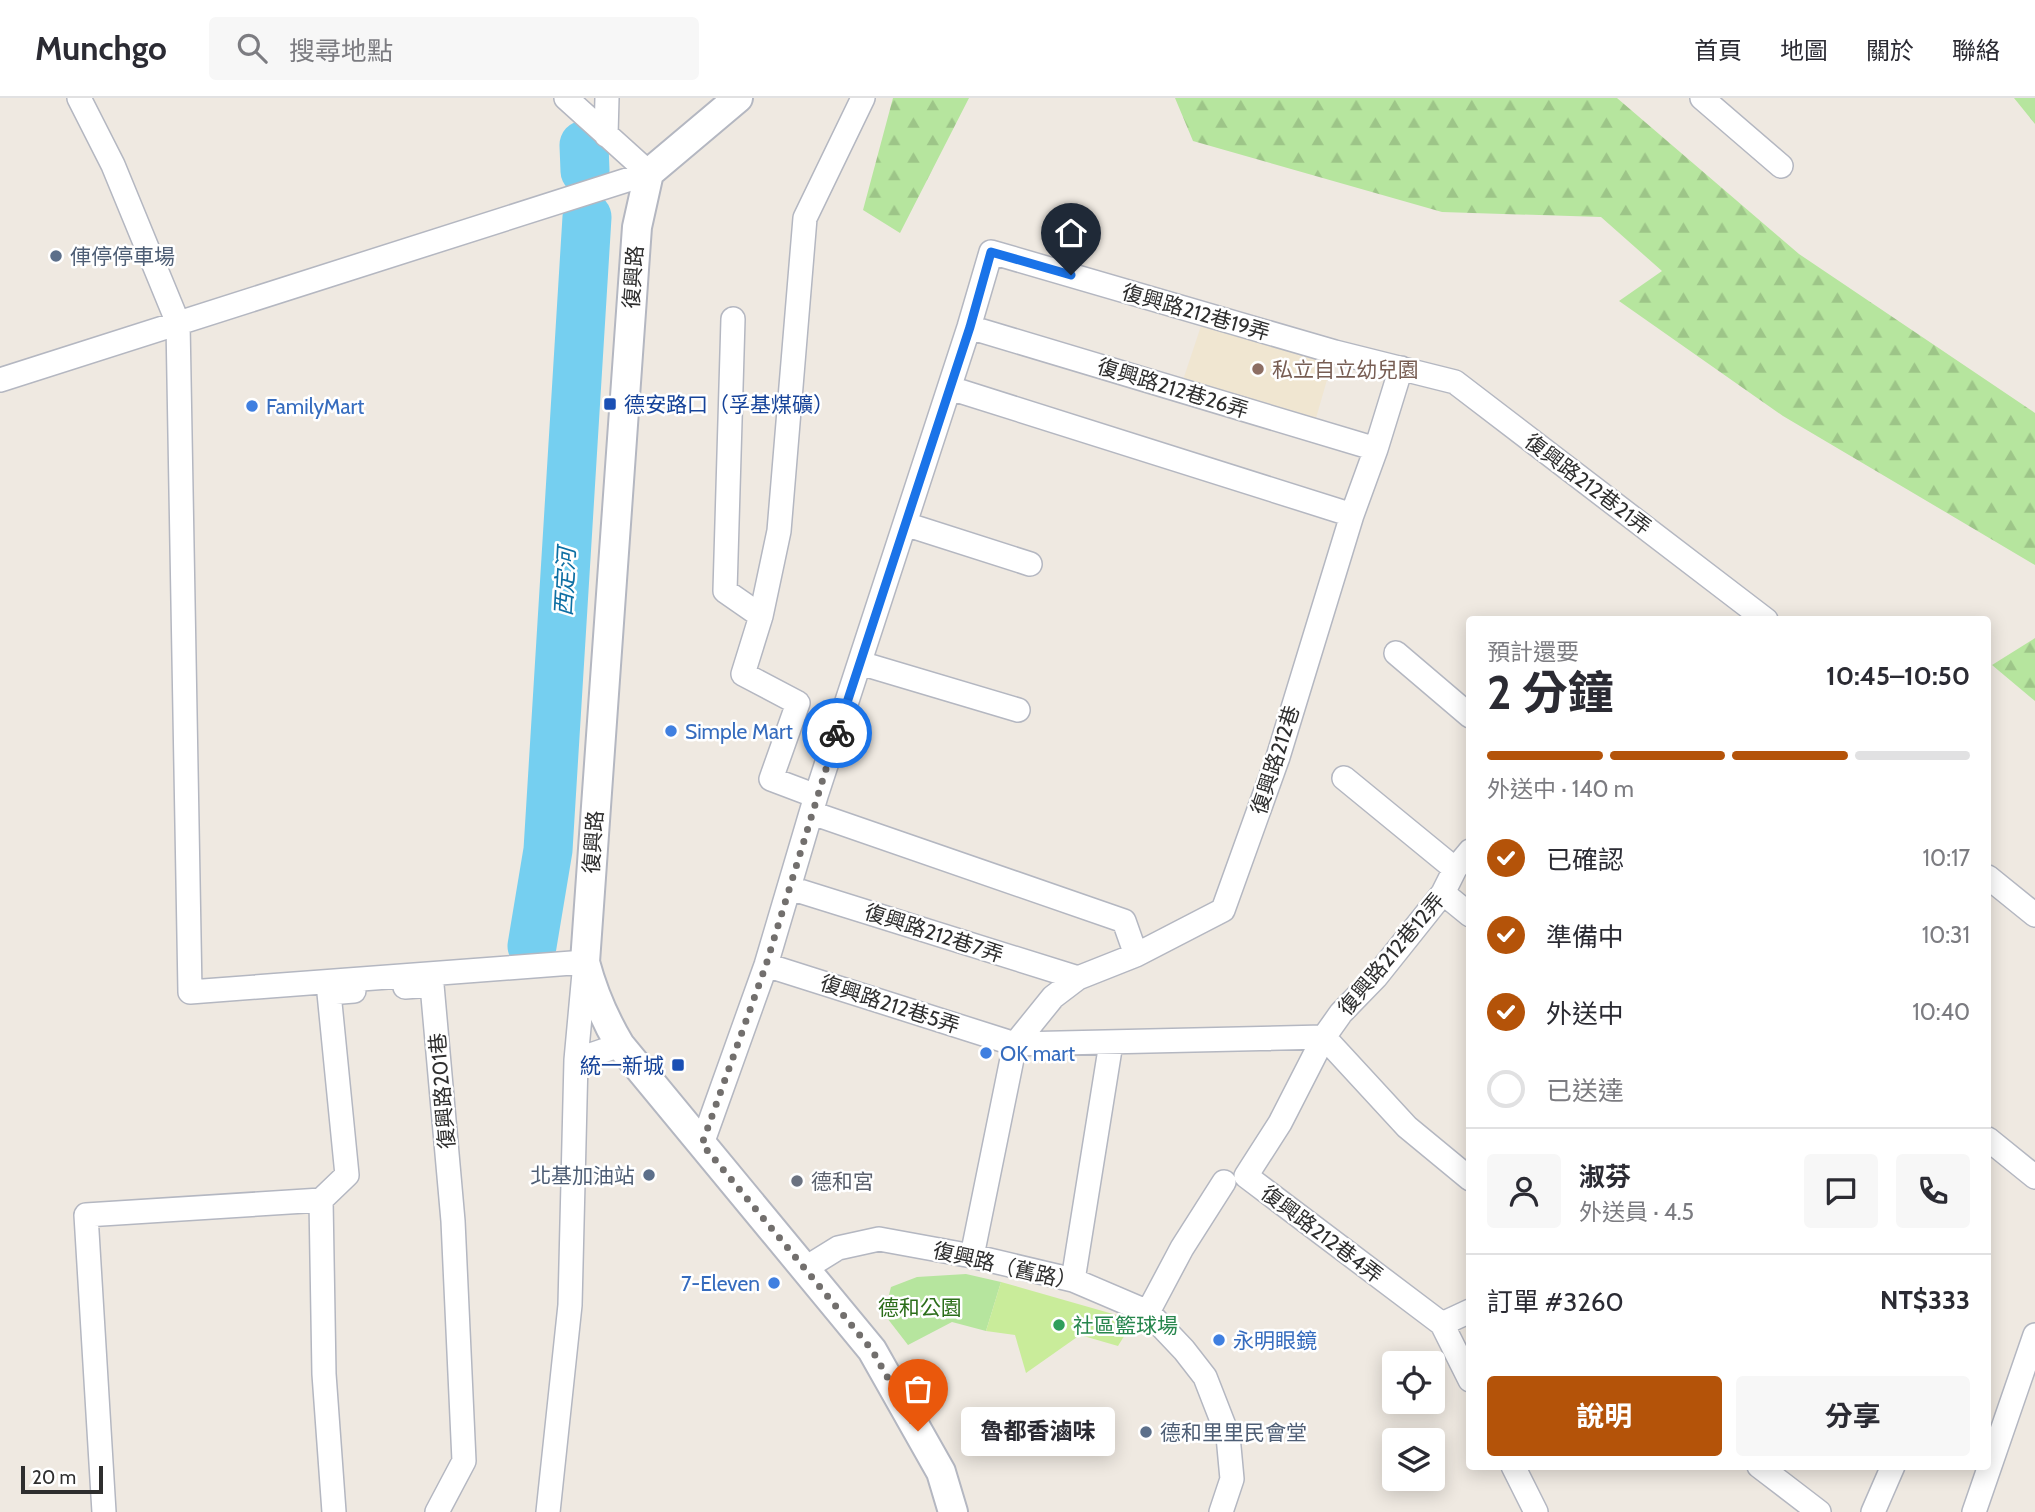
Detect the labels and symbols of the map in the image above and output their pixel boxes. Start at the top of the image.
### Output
pin [1041,203,1101,275]
place label: 俥停停車場 [70,244,175,269]
street label: 復興路 [618,245,648,309]
marker: 俥停停車場 [48,248,64,264]
street label: 復興路212巷19弄 [1119,279,1273,345]
street label: 復興路212巷26弄 [1094,353,1252,423]
place label: 私立自立幼兒園 [1272,357,1419,382]
marker: 私立自立幼兒園 [1250,361,1266,377]
place label: 德安路口（孚基煤礦） [624,392,834,417]
place label: FamilyMart [266,394,364,419]
marker: 德安路口（孚基煤礦） [602,396,618,412]
marker: FamilyMart [244,398,260,414]
street label: 復興路212巷21弄 [1520,428,1656,540]
water label: 西定河 [549,543,581,617]
courier [802,698,872,768]
street label: 復興路212巷 [1246,702,1304,818]
place label: Simple Mart [685,719,793,744]
marker: Simple Mart [663,723,679,739]
street label: 復興路 [578,810,608,874]
street label: 復興路212巷12弄 [1333,888,1449,1020]
street label: 復興路212巷7弄 [861,899,1007,967]
street label: 復興路212巷5弄 [817,970,963,1038]
street label: 復興路201巷 [424,1032,460,1150]
place label: OK mart [1000,1041,1075,1066]
marker: OK mart [978,1045,994,1061]
place label: 統一新城 [580,1053,664,1078]
marker: 統一新城 [670,1057,686,1073]
place label: 北基加油站 [530,1163,635,1188]
marker: 北基加油站 [641,1167,657,1183]
place label: 德和宮 [811,1169,874,1194]
marker: 德和宮 [789,1173,805,1189]
street label: 復興路212巷4弄 [1256,1180,1388,1288]
street label: 復興路（舊路） [931,1237,1079,1295]
place label: 7-Eleven [681,1271,760,1296]
marker: 7-Eleven [766,1275,782,1291]
park label: 德和公園 [878,1295,962,1320]
place label: 社區籃球場 [1073,1313,1178,1338]
marker: 社區籃球場 [1051,1317,1067,1333]
place label: 永明眼鏡 [1233,1328,1317,1353]
marker: 永明眼鏡 [1211,1332,1227,1348]
pin [888,1359,948,1431]
callout: 魯都香滷味 [960,1406,1114,1456]
place label: 德和里里民會堂 [1160,1420,1307,1445]
marker: 德和里里民會堂 [1138,1424,1154,1440]
scale bar [21,1463,103,1495]

